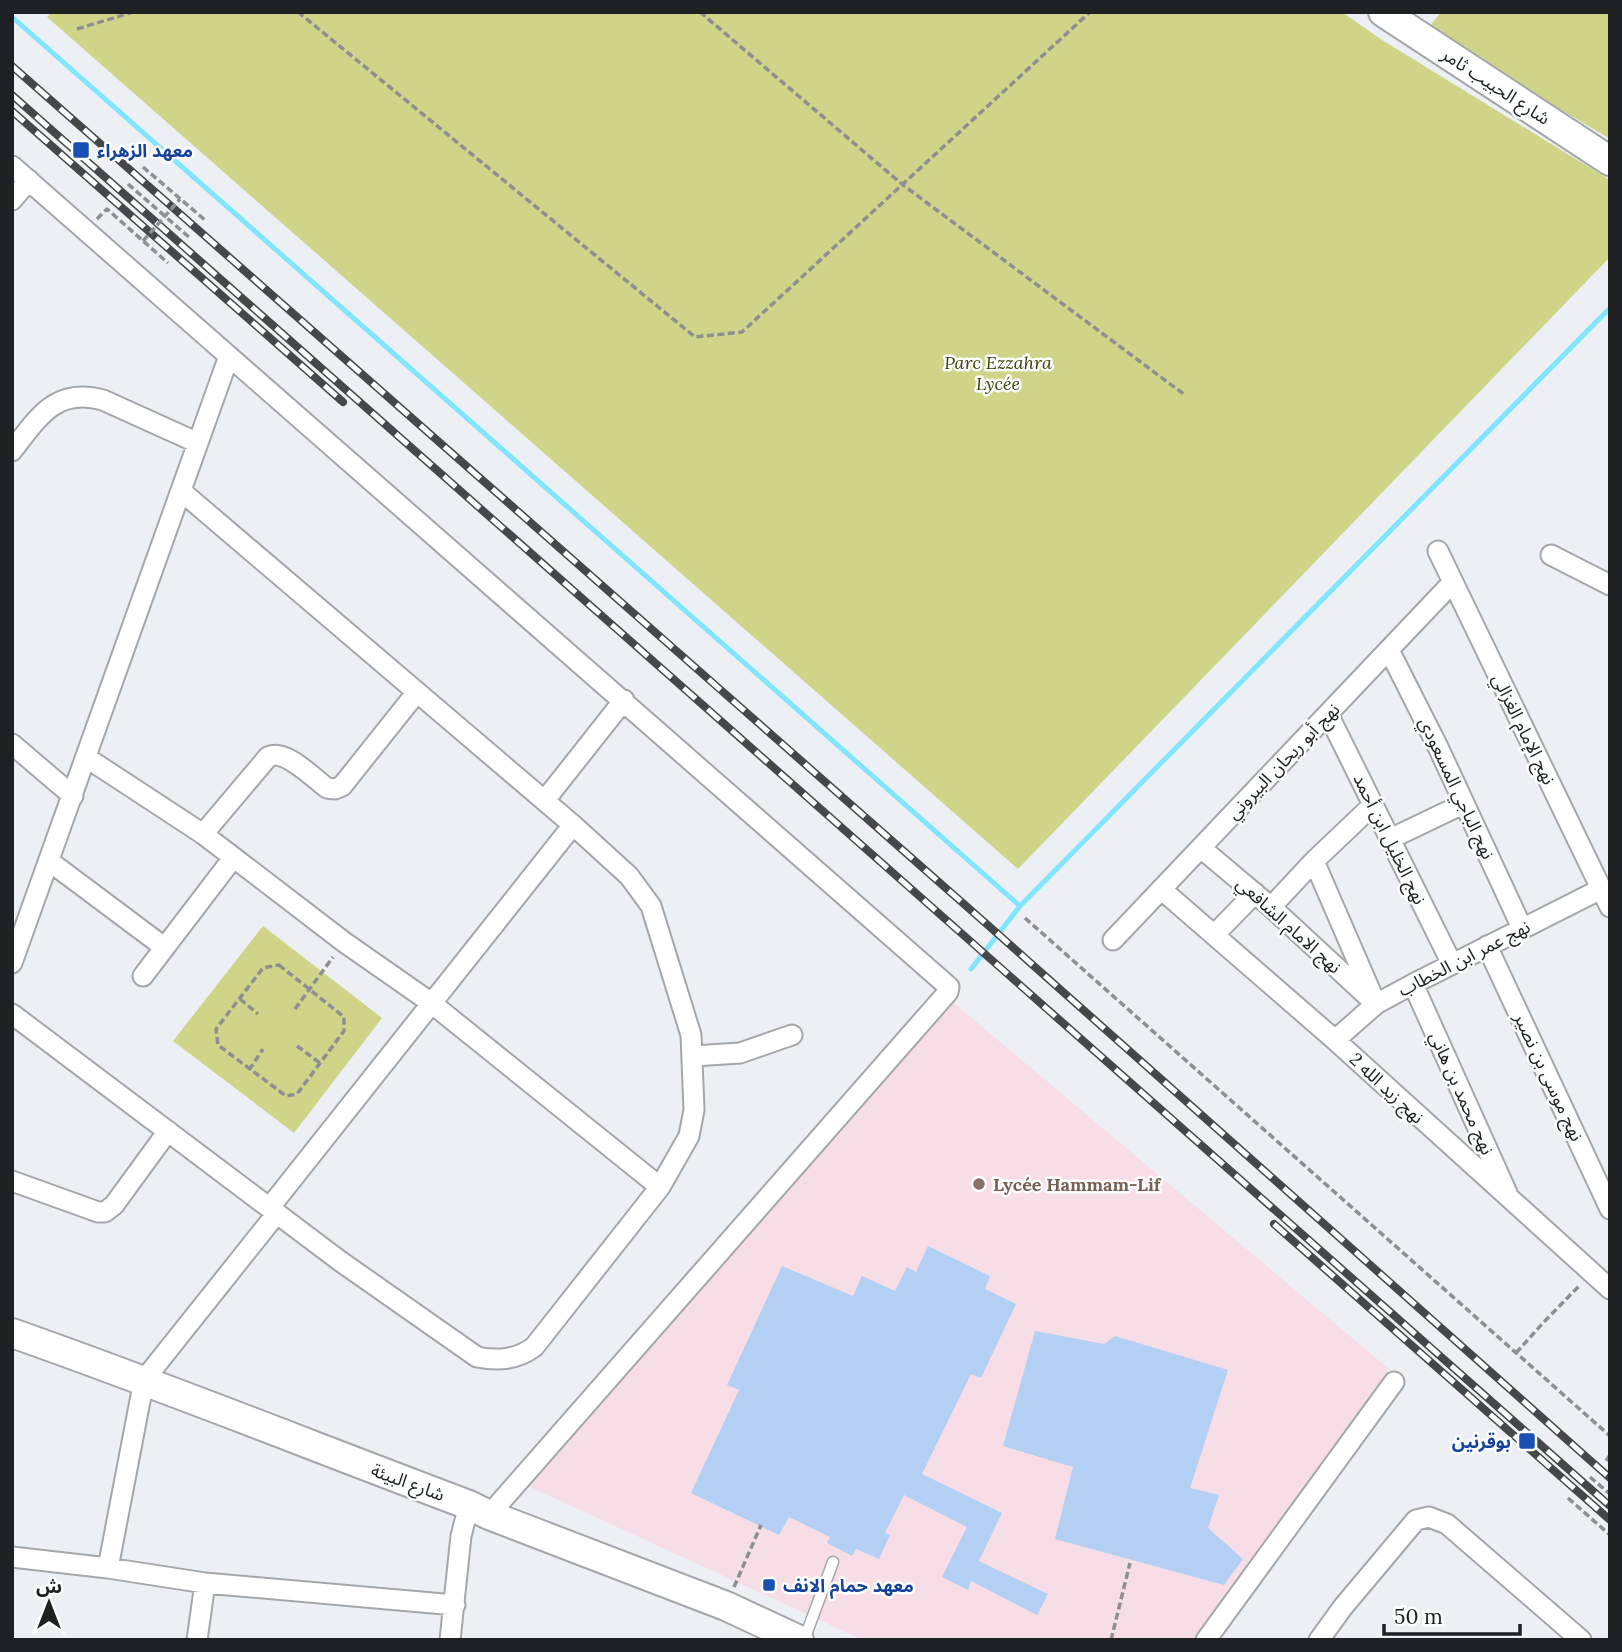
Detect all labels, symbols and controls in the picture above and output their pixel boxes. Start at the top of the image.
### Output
street label: شارع الحبيب ثامر [1435,42,1555,132]
place label: معهد الزهراء [97,139,193,162]
marker: معهد الزهراء [71,140,91,160]
park label: Parc Ezzahra Lycée [944,351,1052,395]
street label: نهج الإمام الغزالي [1485,670,1561,790]
street label: نهج أبو ريحان البيروني [1222,698,1346,826]
street label: نهج الباجي المسعودي [1412,713,1500,864]
street label: نهج الخليل ابن أحمد [1347,770,1432,909]
street label: نهج الامام الشافعي [1230,872,1346,980]
street label: نهج عمر ابن الخطاب [1394,915,1535,1003]
street label: نهج موسى بن نصير [1507,1008,1589,1146]
street label: نهج محمد بن هاني [1423,1028,1499,1159]
street label: نهج زيد الله 2 [1344,1048,1429,1130]
place label: Lycée Hammam-Lif [993,1173,1162,1196]
marker: Lycée Hammam-Lif [971,1176,987,1192]
place label: بوقرنين [1452,1430,1511,1453]
marker: بوقرنين [1517,1431,1537,1451]
street label: شارع البيئة [367,1458,448,1509]
north arrow [14,1568,84,1638]
text: ش [36,1574,62,1598]
place label: معهد حمام الانف [783,1574,914,1599]
marker: معهد حمام الانف [761,1577,777,1593]
scale bar [1384,1592,1520,1636]
text: 50 m [1394,1603,1443,1630]

